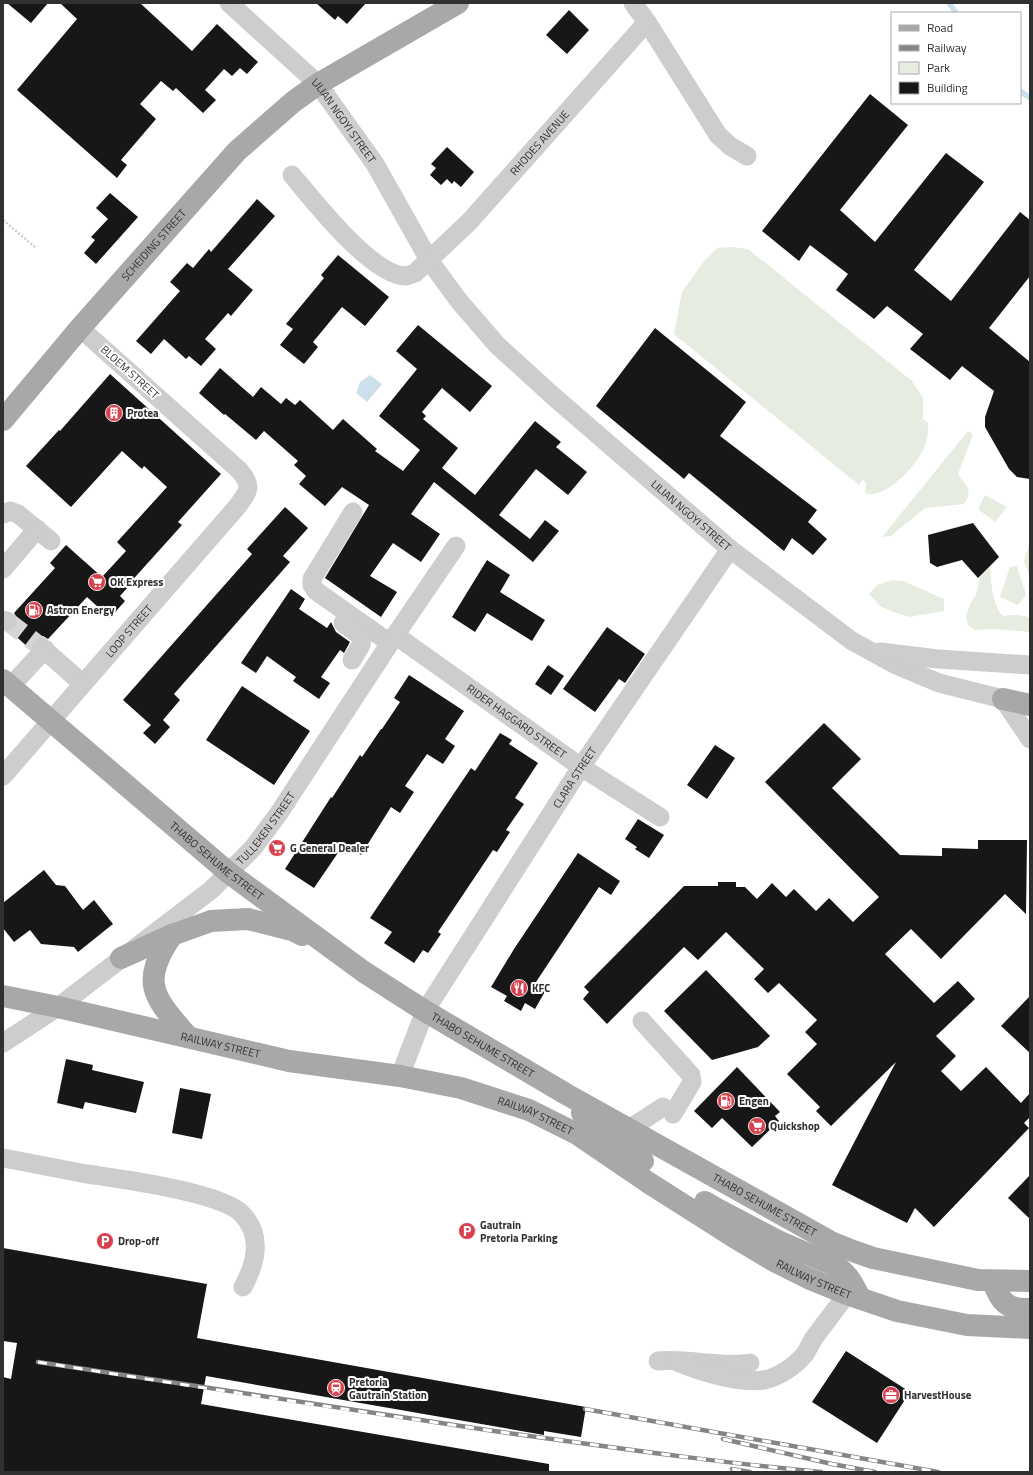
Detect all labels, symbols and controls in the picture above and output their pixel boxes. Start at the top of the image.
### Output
legend [891,12,1021,104]
text: Road [927,18,953,37]
text: Railway [927,38,967,57]
text: Park [927,58,950,77]
street label: LILIAN NGOYI STREET [308,74,380,166]
text: Building [927,78,968,97]
street label: RHODES AVENUE [506,107,573,179]
street label: SCHEIDING STREET [117,205,190,284]
street label: BLOEM STREET [97,342,163,403]
building icon: Protea [104,403,124,423]
place label: Protea [127,405,159,421]
street label: LILIAN NGOYI STREET [648,476,735,555]
supermarket icon: OK Express [87,572,107,592]
place label: OK Express [110,574,164,590]
fuel station icon: Astron Energy [24,600,44,620]
street label: LOOP STREET [102,601,156,661]
place label: Astron Energy [47,602,115,618]
street label: RIDER HAGGARD STREET [463,680,570,762]
street label: CLARA STREET [549,744,601,811]
street label: TULLEKEN STREET [233,789,299,868]
street label: THABO SEHUME STREET [166,818,267,904]
supermarket icon: G General Dealer [267,838,287,858]
place label: G General Dealer [290,840,369,856]
restaurant icon: KFC [509,978,529,998]
place label: KFC [532,980,550,996]
street label: THABO SEHUME STREET [428,1008,537,1082]
street label: RAILWAY STREET [179,1028,262,1062]
fuel station icon: Engen [716,1091,736,1111]
street label: RAILWAY STREET [496,1092,576,1139]
place label: Engen [739,1093,769,1109]
supermarket icon: Quickshop [747,1116,767,1136]
place label: Quickshop [770,1118,820,1134]
street label: THABO SEHUME STREET [710,1169,820,1240]
place label: Gautrain Pretoria Parking [480,1217,558,1246]
parking icon: Gautrain Pretoria Parking [457,1221,477,1241]
parking icon: Drop-off [95,1231,115,1251]
place label: Drop-off [118,1233,159,1249]
street label: RAILWAY STREET [773,1255,854,1303]
place label: Pretoria Gautrain Station [349,1374,427,1403]
station icon: Pretoria Gautrain Station [326,1378,346,1398]
office icon: HarvestHouse [881,1385,901,1405]
place label: HarvestHouse [904,1387,972,1403]

